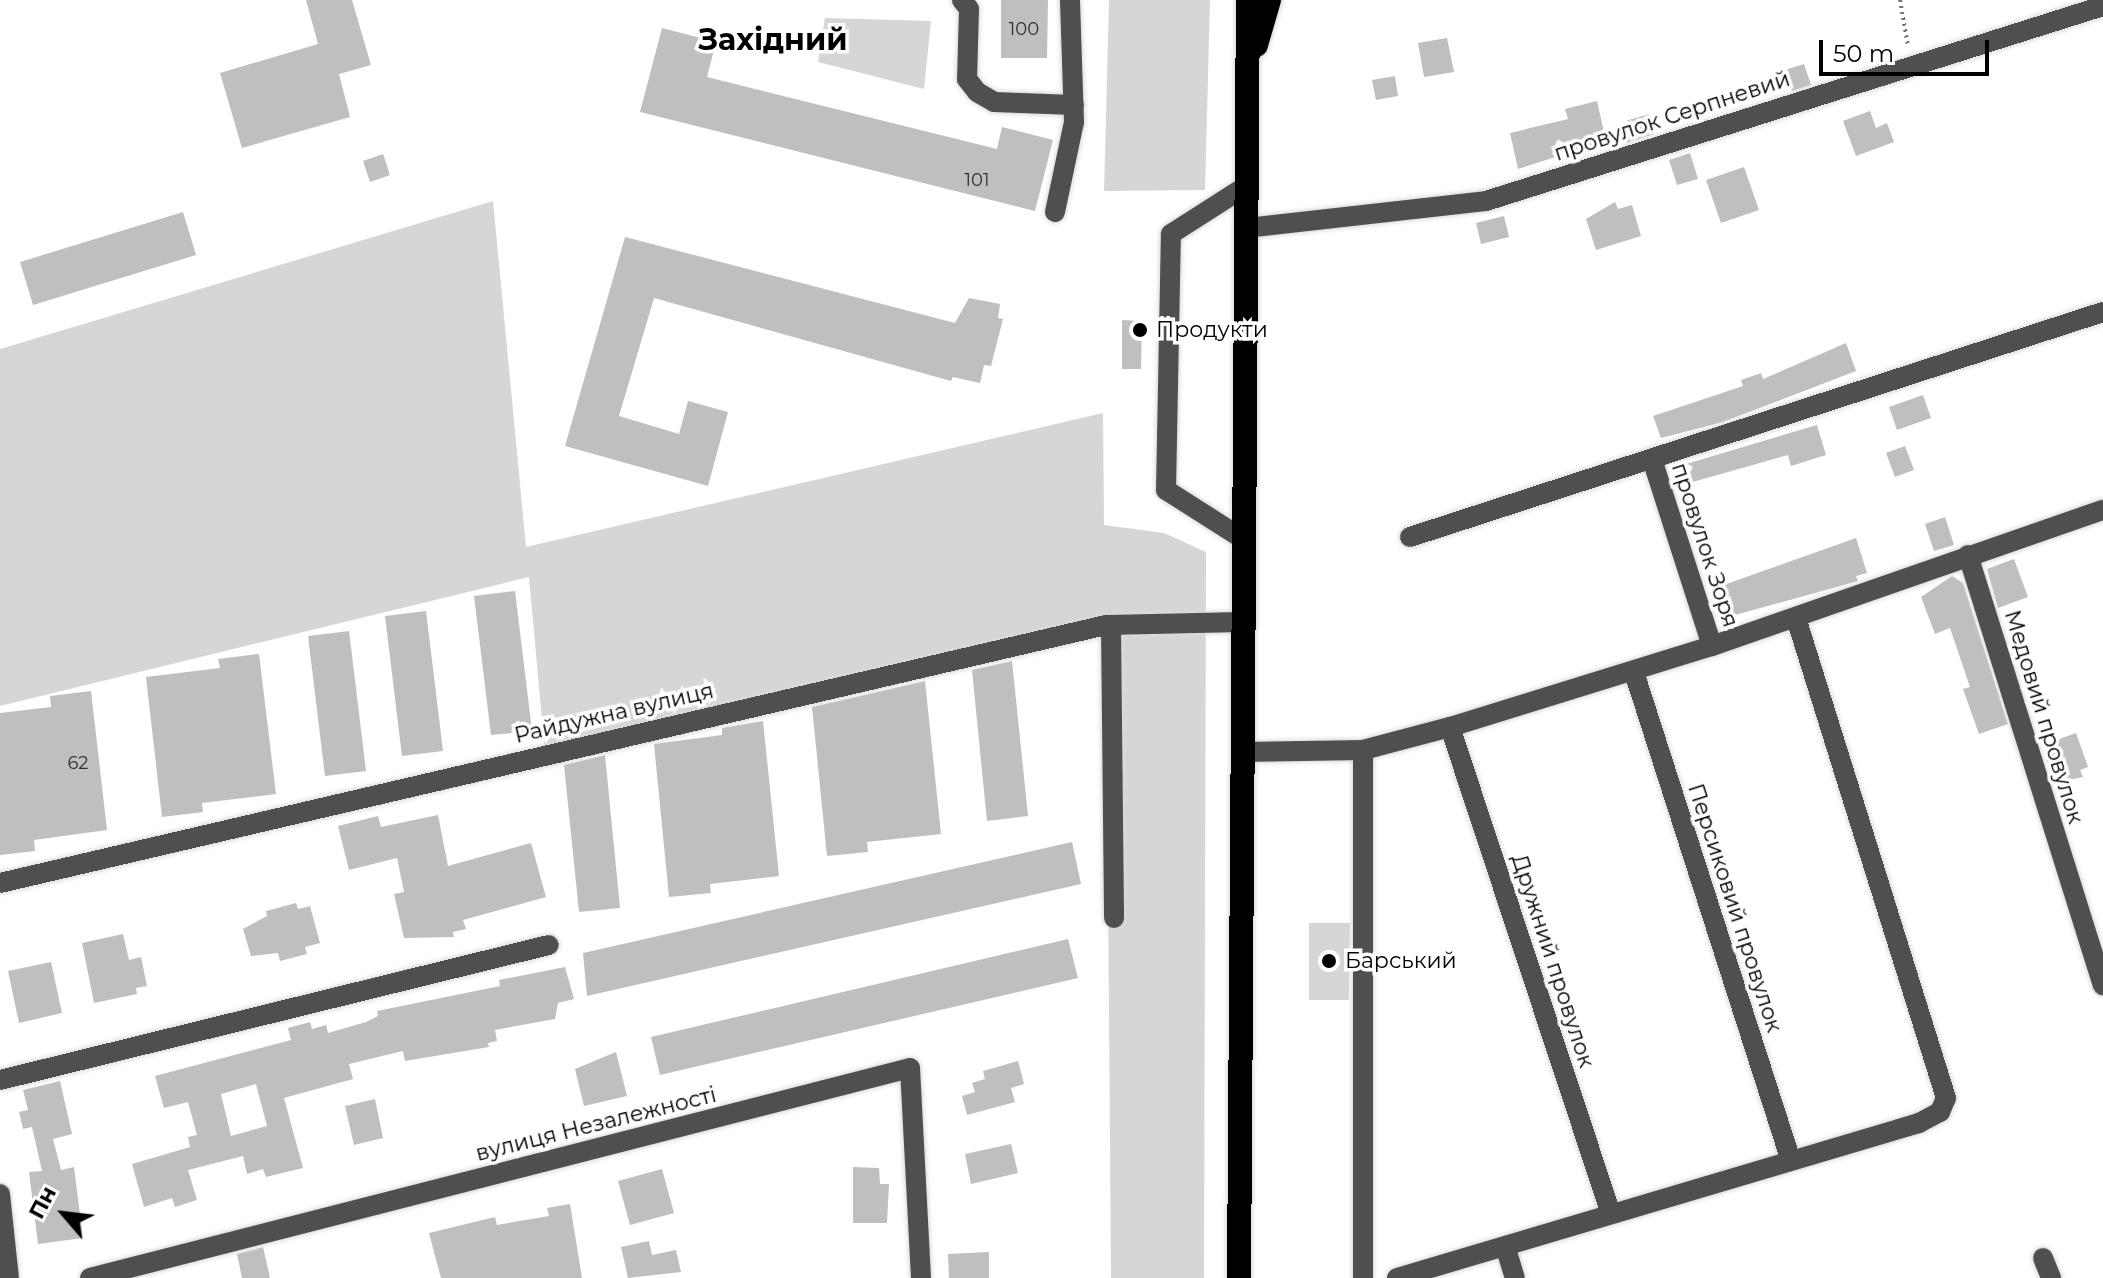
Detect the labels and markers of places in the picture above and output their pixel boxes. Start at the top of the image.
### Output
place label: Продукти [1156,317,1268,343]
marker: Продукти [1131,321,1149,339]
place label: Барський [1345,948,1457,974]
marker: Барський [1320,952,1338,970]

